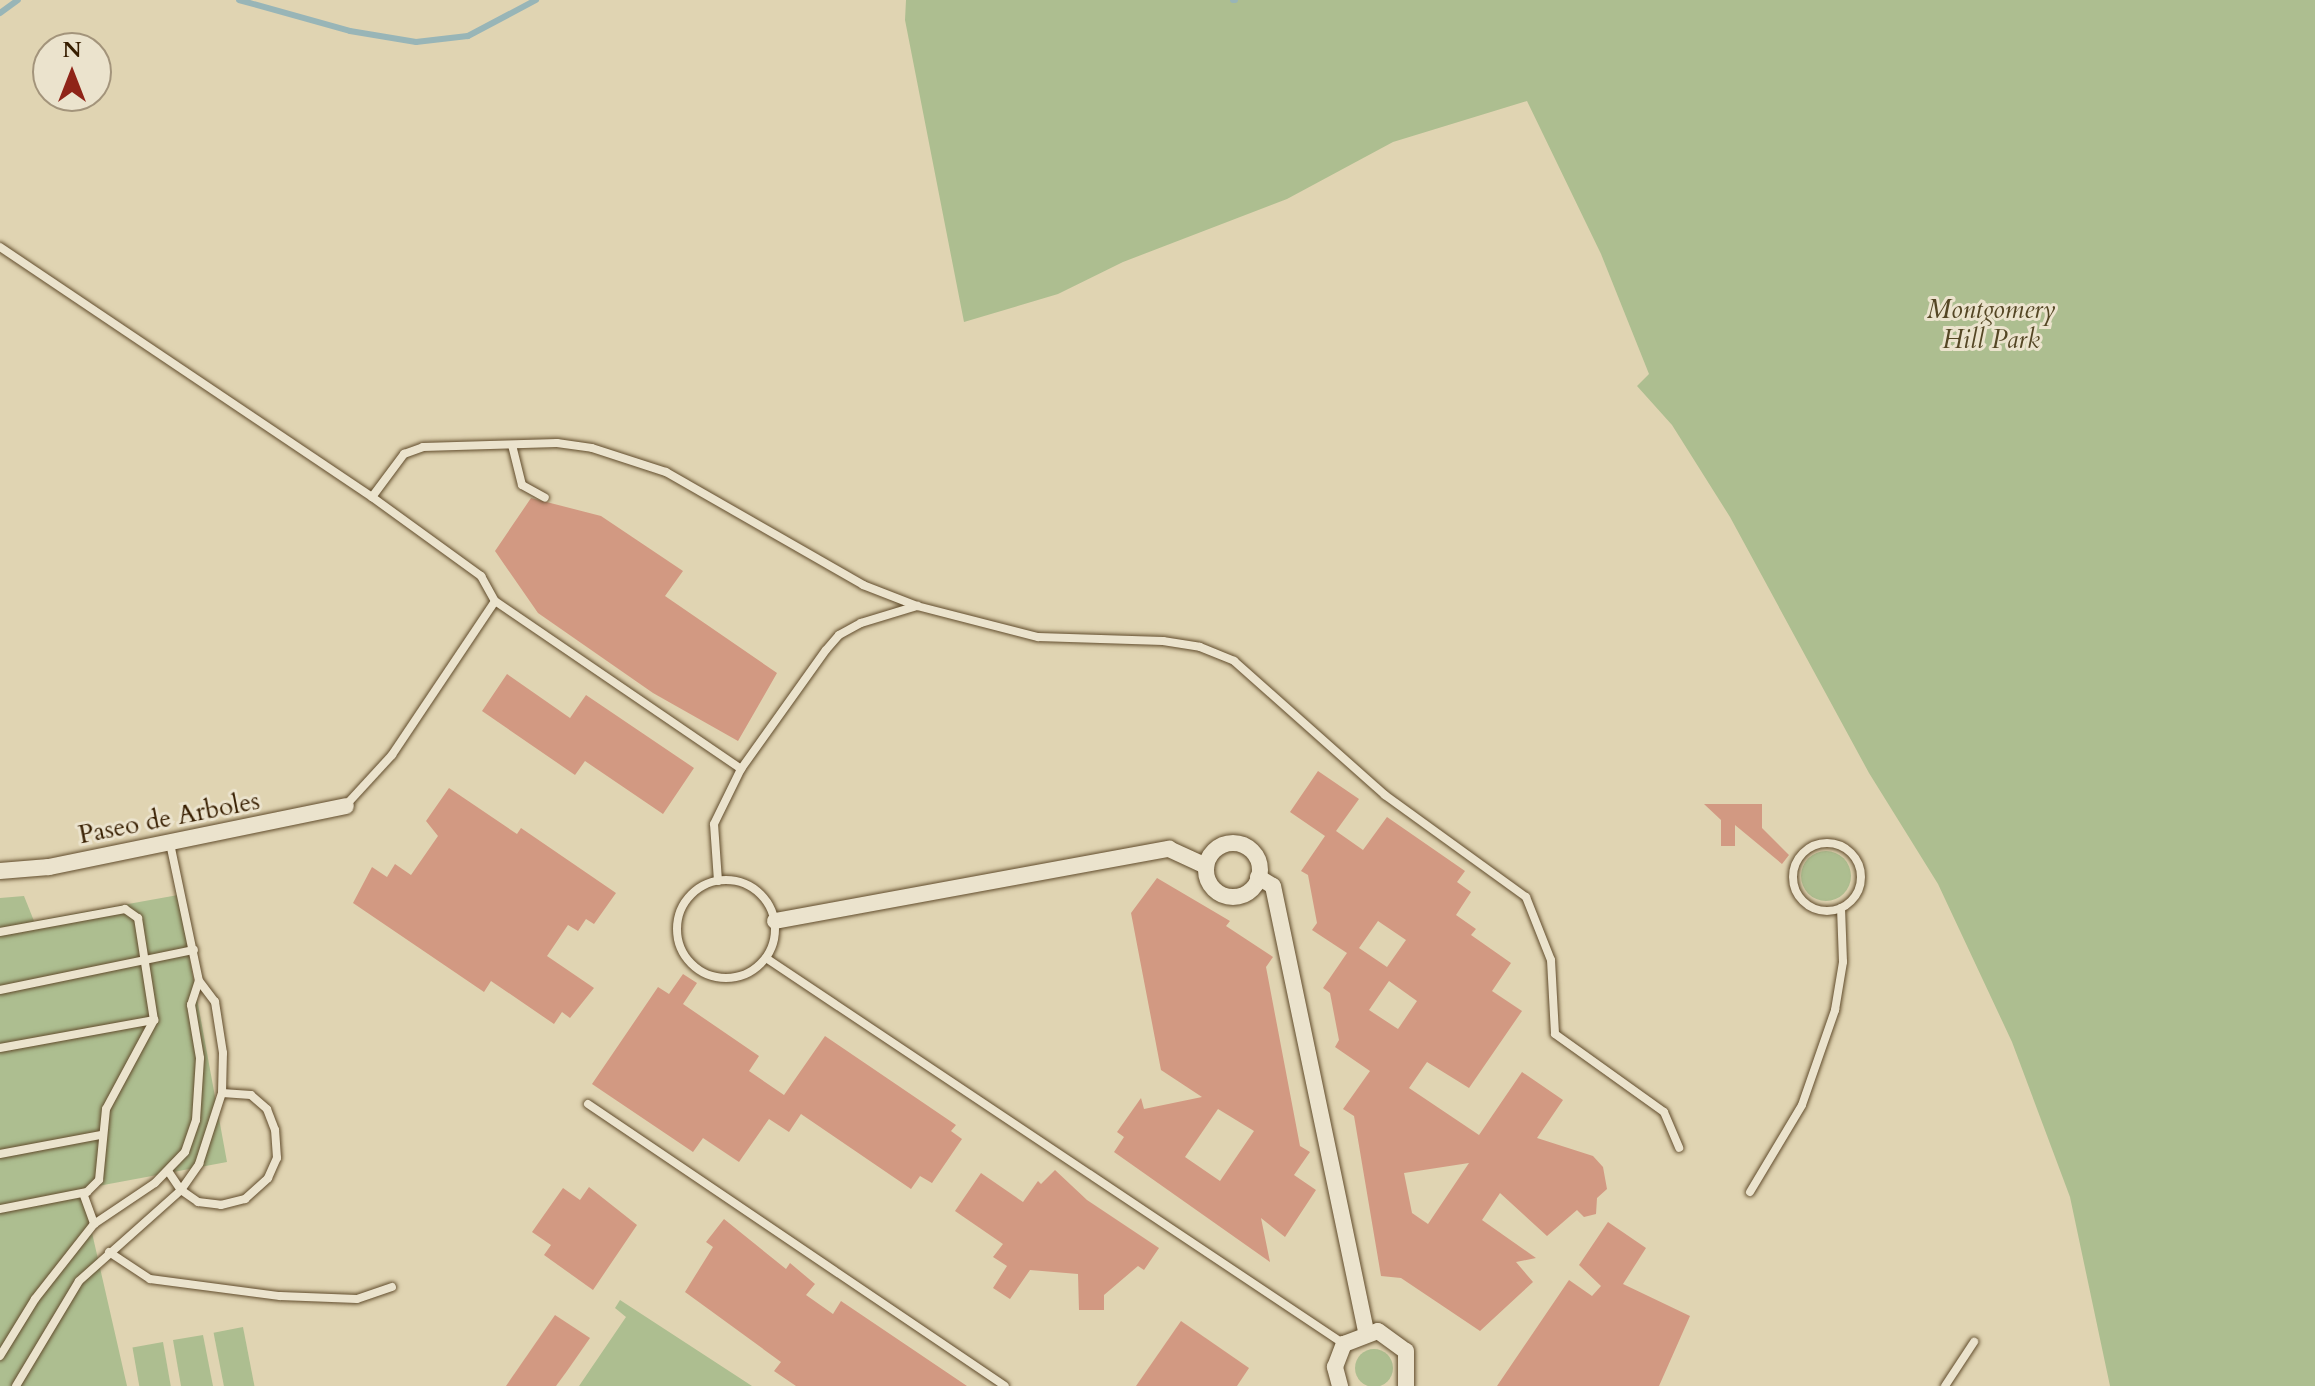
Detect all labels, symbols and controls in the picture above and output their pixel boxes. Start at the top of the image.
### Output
north arrow [32,32,112,112]
text: N [62,35,82,65]
park label: Montgomery Hill Park [1927,294,2055,356]
street label: Paseo de Arboles [76,785,262,851]

